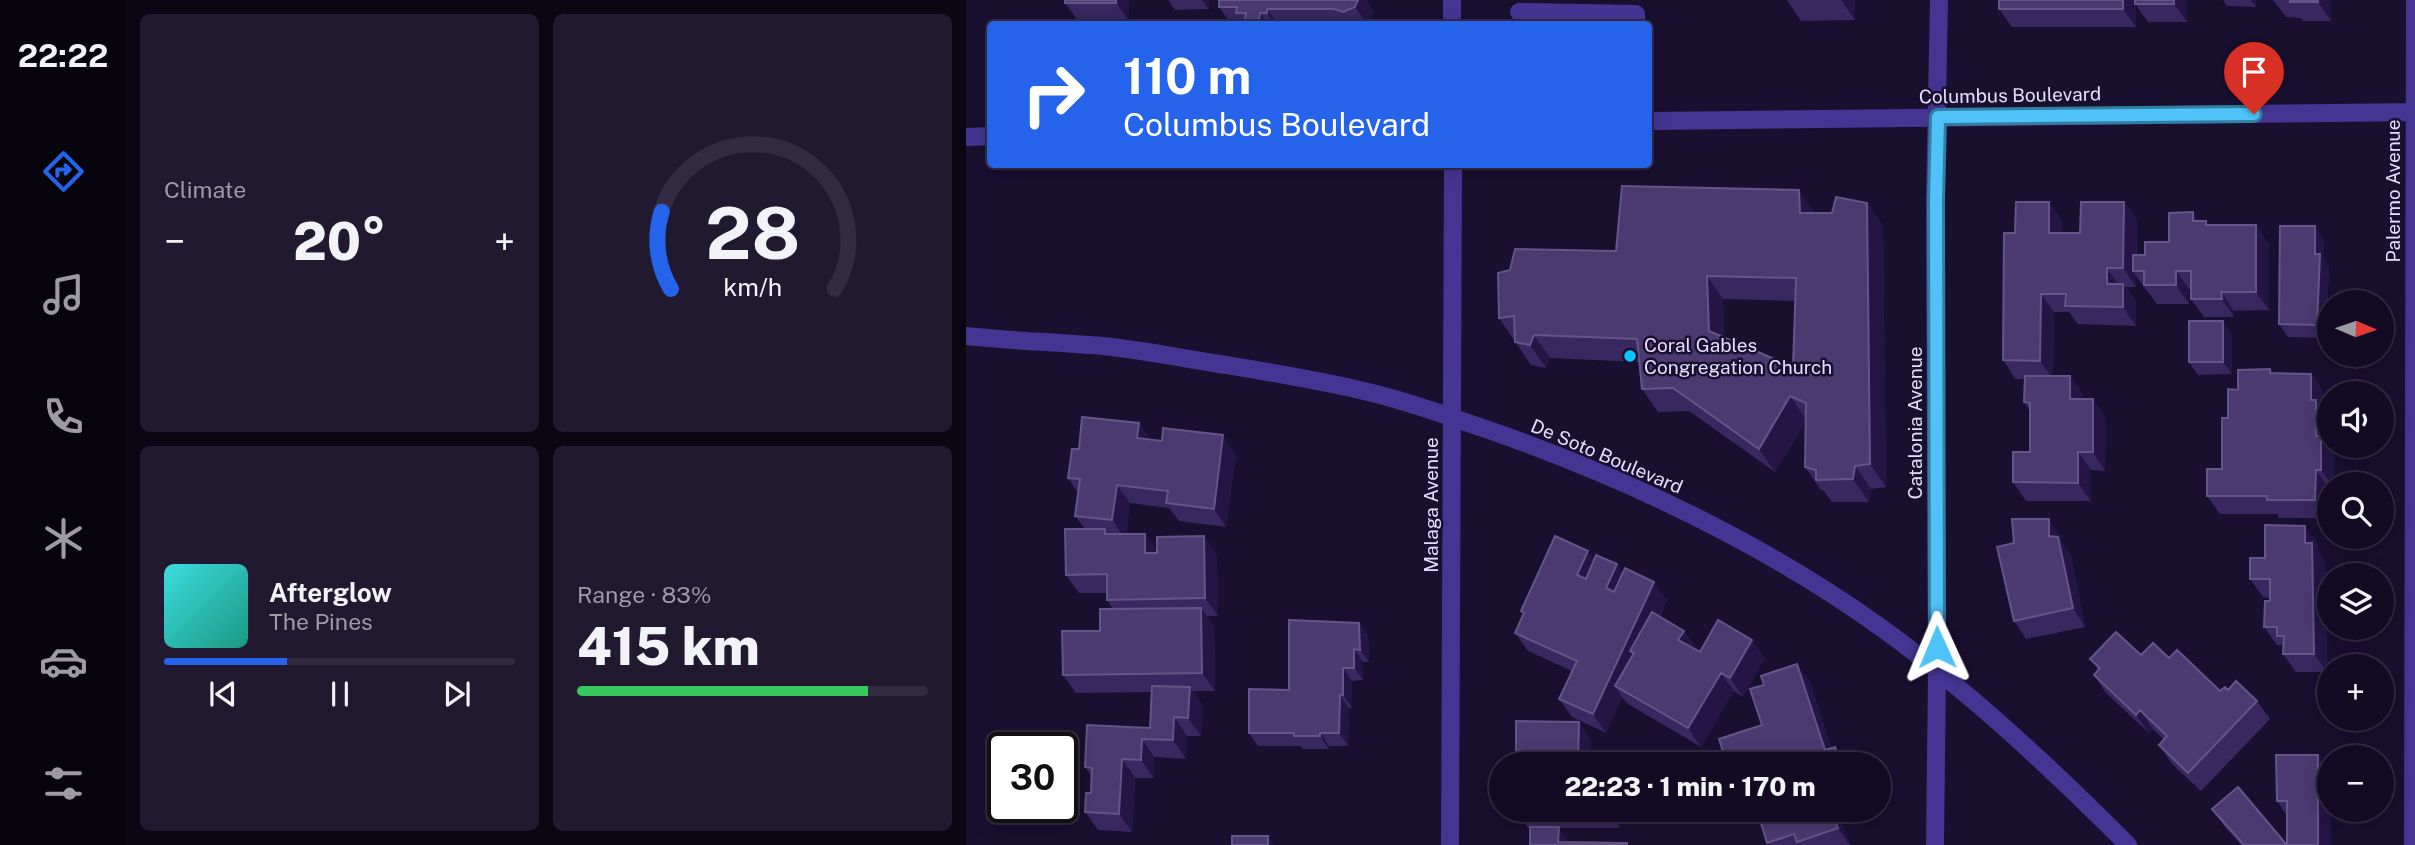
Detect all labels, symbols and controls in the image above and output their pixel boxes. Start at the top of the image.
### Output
text: 22:22 [18,37,108,74]
pin [2224,42,2284,114]
text: 110 m [1123,47,1251,105]
icon: right [1008,49,1099,140]
icon: arrive [2235,53,2273,91]
street label: Columbus Boulevard [1919,82,2101,108]
text: Columbus Boulevard [1123,106,1430,143]
street label: Palermo Avenue [2382,120,2404,262]
icon: directions [39,147,88,196]
text: Climate [164,176,246,203]
text: 28 [705,190,800,275]
text: 20° [293,211,386,272]
text: − [164,219,185,264]
text: + [494,219,515,264]
icon: music [39,270,88,319]
text: km/h [723,272,782,302]
north arrow [2317,290,2394,368]
map controls [2317,290,2394,822]
place label: Coral Gables Congregation Church [1644,334,1832,378]
street label: Catalonia Avenue [1904,347,1926,499]
marker: Coral Gables Congregation Church [1622,348,1638,364]
button: sound [2317,381,2394,458]
icon: phone [39,392,88,441]
street label: De Soto Boulevard [1528,414,1686,498]
street label: Malaga Avenue [1420,437,1442,573]
button: search [2317,472,2394,549]
icon: climate [39,514,88,563]
button: layers [2317,563,2394,640]
text: Afterglow [269,577,392,608]
text: Range · 83% [577,581,711,608]
text: The Pines [269,608,373,635]
position arrow [1900,610,1974,684]
text: 415 km [577,616,760,677]
icon: car [39,637,88,686]
button: + [2317,654,2394,731]
icon: previous [204,675,242,713]
icon: pause [321,675,359,713]
icon: next [438,675,476,713]
speed limit sign: 30 [987,732,1078,823]
button: − [2317,745,2394,822]
icon: filters [39,759,88,808]
text: 22:23 · 1 min · 170 m [1564,771,1816,802]

